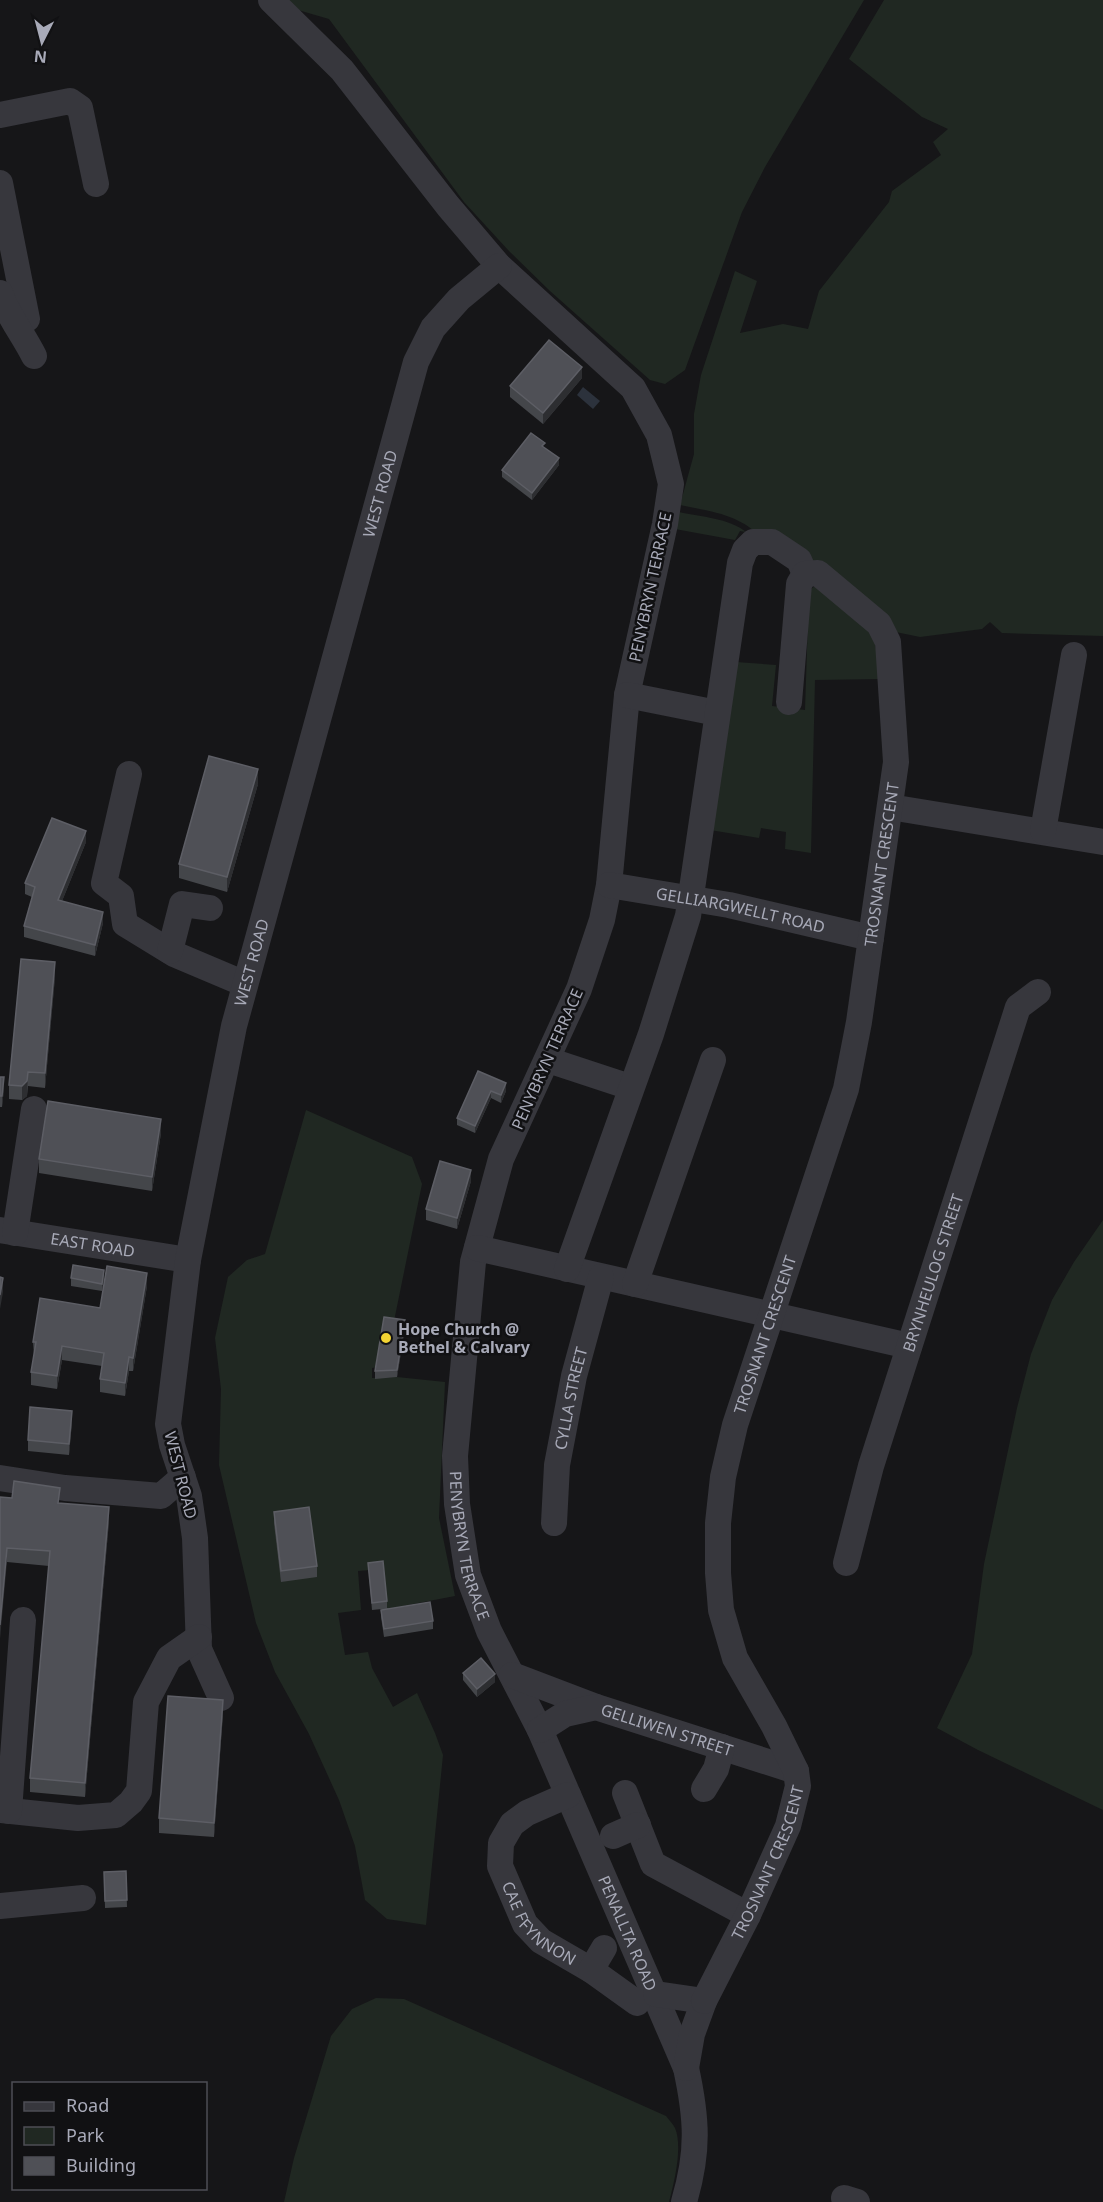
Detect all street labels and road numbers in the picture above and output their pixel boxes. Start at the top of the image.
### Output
street label: WEST ROAD [357,447,402,540]
street label: PENYBRYN TERRACE [623,510,677,664]
street label: TROSNANT CRESCENT [859,781,904,948]
street label: GELLIARGWELLT ROAD [655,882,827,938]
street label: WEST ROAD [229,916,274,1009]
street label: PENYBRYN TERRACE [506,985,588,1133]
street label: BRYNHEULOG STREET [897,1191,969,1355]
street label: EAST ROAD [49,1227,137,1262]
street label: TROSNANT CRESCENT [728,1252,801,1417]
street label: CYLLA STREET [549,1344,592,1452]
street label: WEST ROAD [159,1429,203,1521]
street label: PENYBRYN TERRACE [445,1471,495,1623]
street label: GELLIWEN STREET [598,1698,736,1761]
street label: TROSNANT CRESCENT [726,1783,809,1944]
street label: PENALLTA ROAD [593,1872,662,1994]
street label: CAE FFYNNON [497,1878,580,1970]

